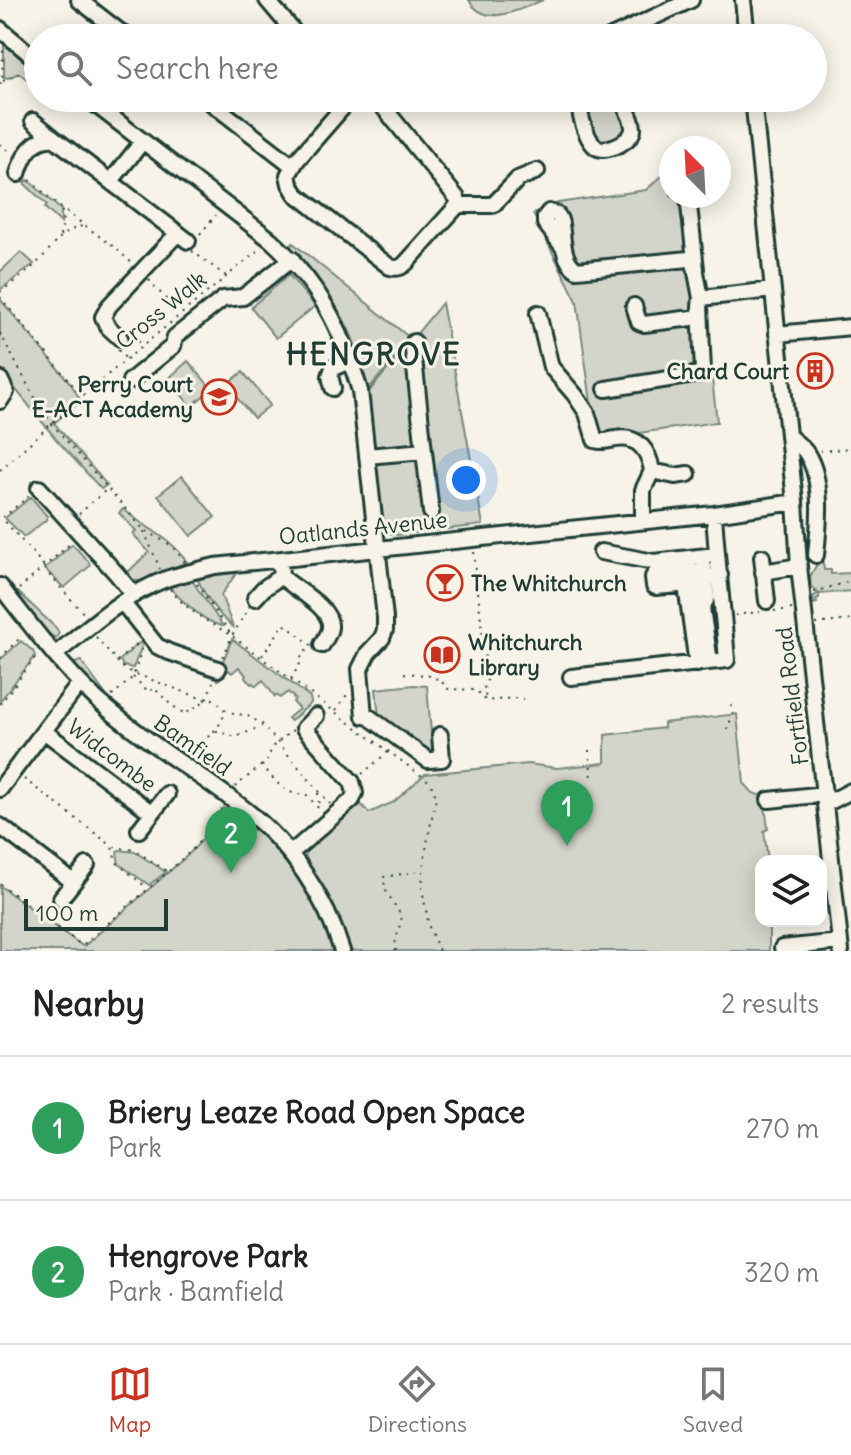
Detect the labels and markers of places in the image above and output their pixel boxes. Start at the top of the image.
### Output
building icon: Chard Court [796,352,834,390]
place label: Chard Court [667,357,790,385]
place label: Perry Court E-ACT Academy [32,370,194,423]
school or university icon: Perry Court E-ACT Academy [200,378,238,416]
bar icon: The Whitchurch [426,564,464,602]
place label: The Whitchurch [471,569,627,597]
place label: Whitchurch Library [468,628,583,681]
library icon: Whitchurch Library [423,636,461,674]
pin: 1 [541,780,593,846]
pin: 2 [205,807,257,873]

